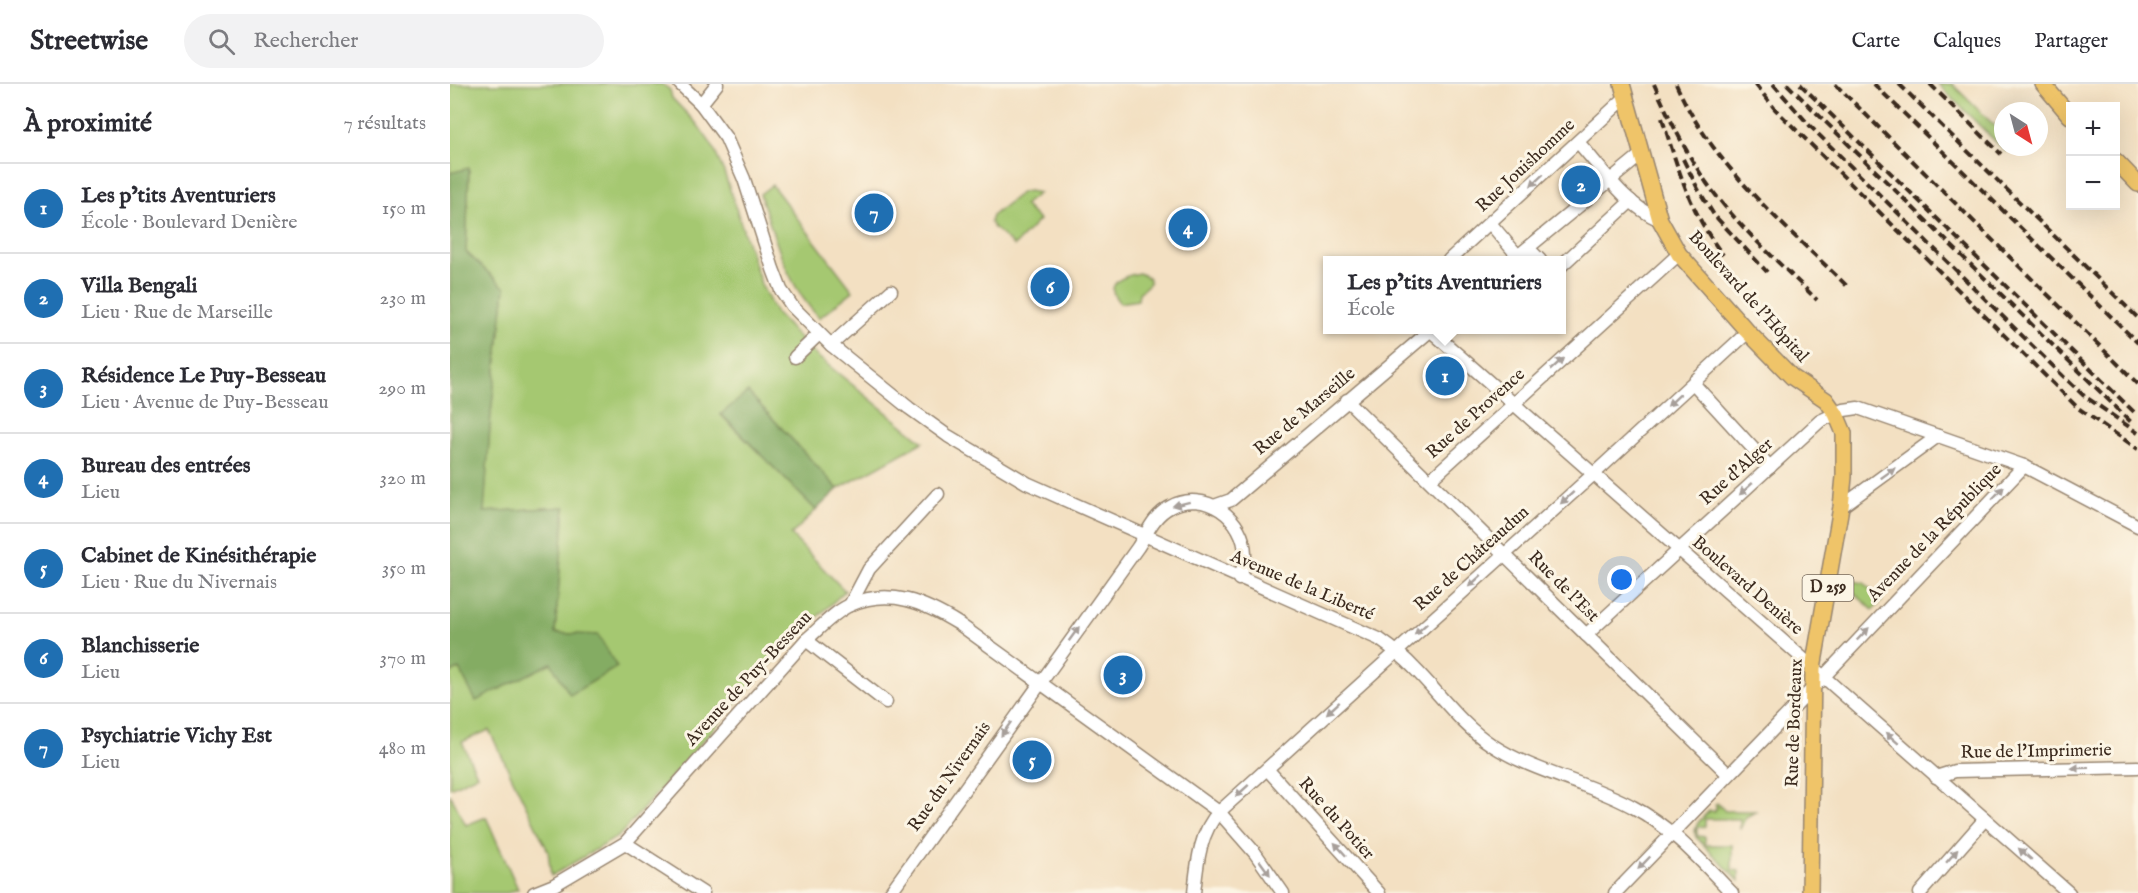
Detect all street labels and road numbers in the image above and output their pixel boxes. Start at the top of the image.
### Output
street label: Rue Jouishomme [1472,114,1580,218]
street label: Boulevard de l'Hôpital [1683,226,1813,368]
street label: Rue de Marseille [1249,363,1361,461]
street label: Rue de Provence [1422,364,1530,464]
street label: Rue d'Alger [1696,433,1779,511]
street label: Avenue de la République [1862,459,2007,608]
street label: Rue de Châteaudun [1410,501,1535,617]
street label: Boulevard Denière [1687,531,1807,641]
street label: Avenue de la Liberté [1226,545,1377,627]
street label: Rue de l'Est [1522,546,1604,628]
road number: D 259 [1802,575,1854,601]
street label: Avenue de Puy-Besseau [680,607,817,752]
street label: Rue de Bordeaux [1781,658,1809,788]
street label: Rue du Nivernais [903,717,997,837]
street label: Rue de l'Imprimerie [1960,739,2112,765]
street label: Rue du Potier [1293,773,1379,865]

